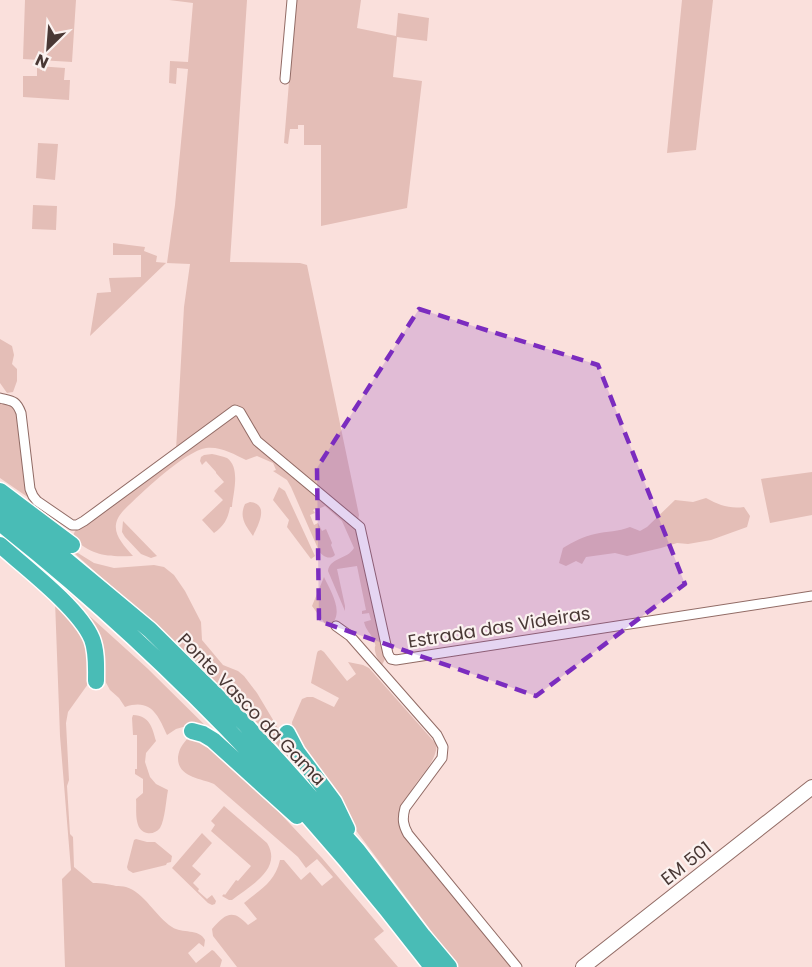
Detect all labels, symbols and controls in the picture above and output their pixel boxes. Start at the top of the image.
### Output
north arrow [18,18,78,78]
text: N [32,48,52,74]
street label: Estrada das Videiras [406,600,592,654]
street label: Ponte Vasco da Gama [173,627,331,791]
street label: EM 501 [655,835,717,891]

